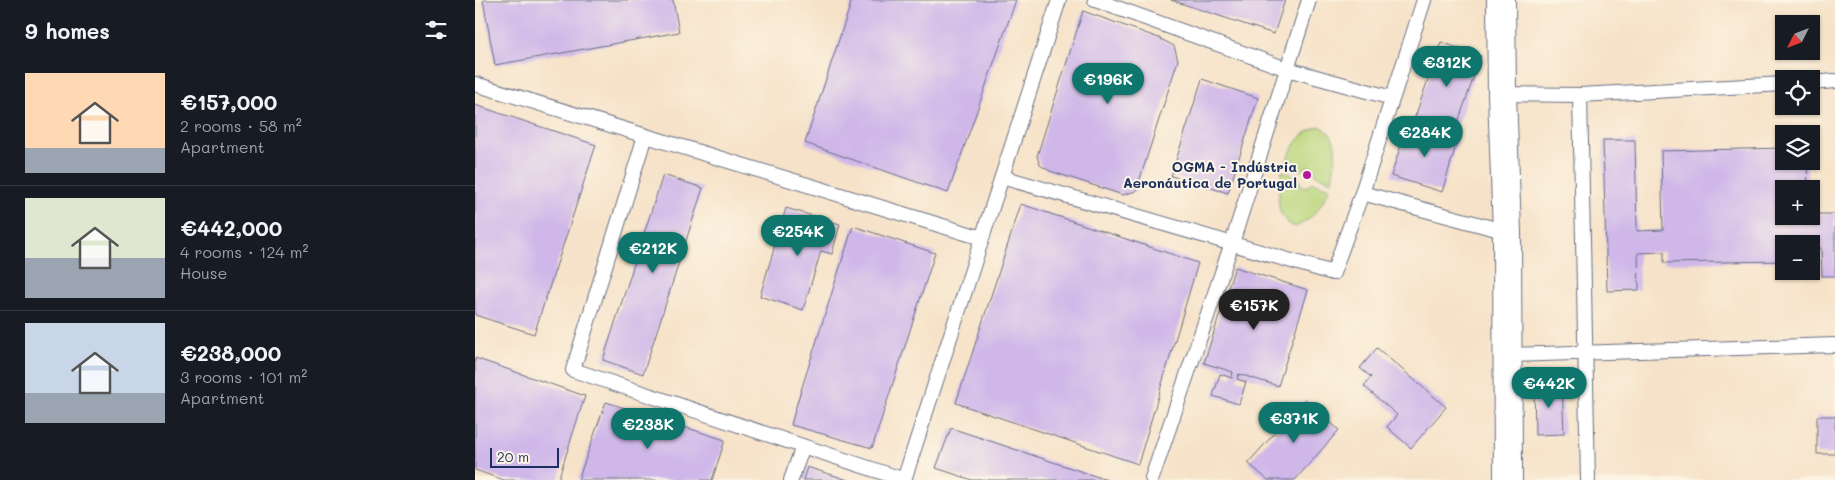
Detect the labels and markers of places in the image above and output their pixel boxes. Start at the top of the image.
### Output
pin: €312K [1412,46,1482,88]
pin: €196K [1073,62,1143,105]
pin: €284K [1390,116,1460,158]
place label: OGMA - Indústria Aeronáutica de Portugal [1123,157,1297,192]
marker: OGMA - Indústria Aeronáutica de Portugal [1301,169,1313,181]
pin: €254K [763,214,833,257]
pin: €212K [618,232,688,274]
pin: €157K [1219,288,1289,331]
pin: €442K [1514,366,1584,409]
pin: €371K [1259,402,1329,444]
pin: €238K [613,408,683,450]

